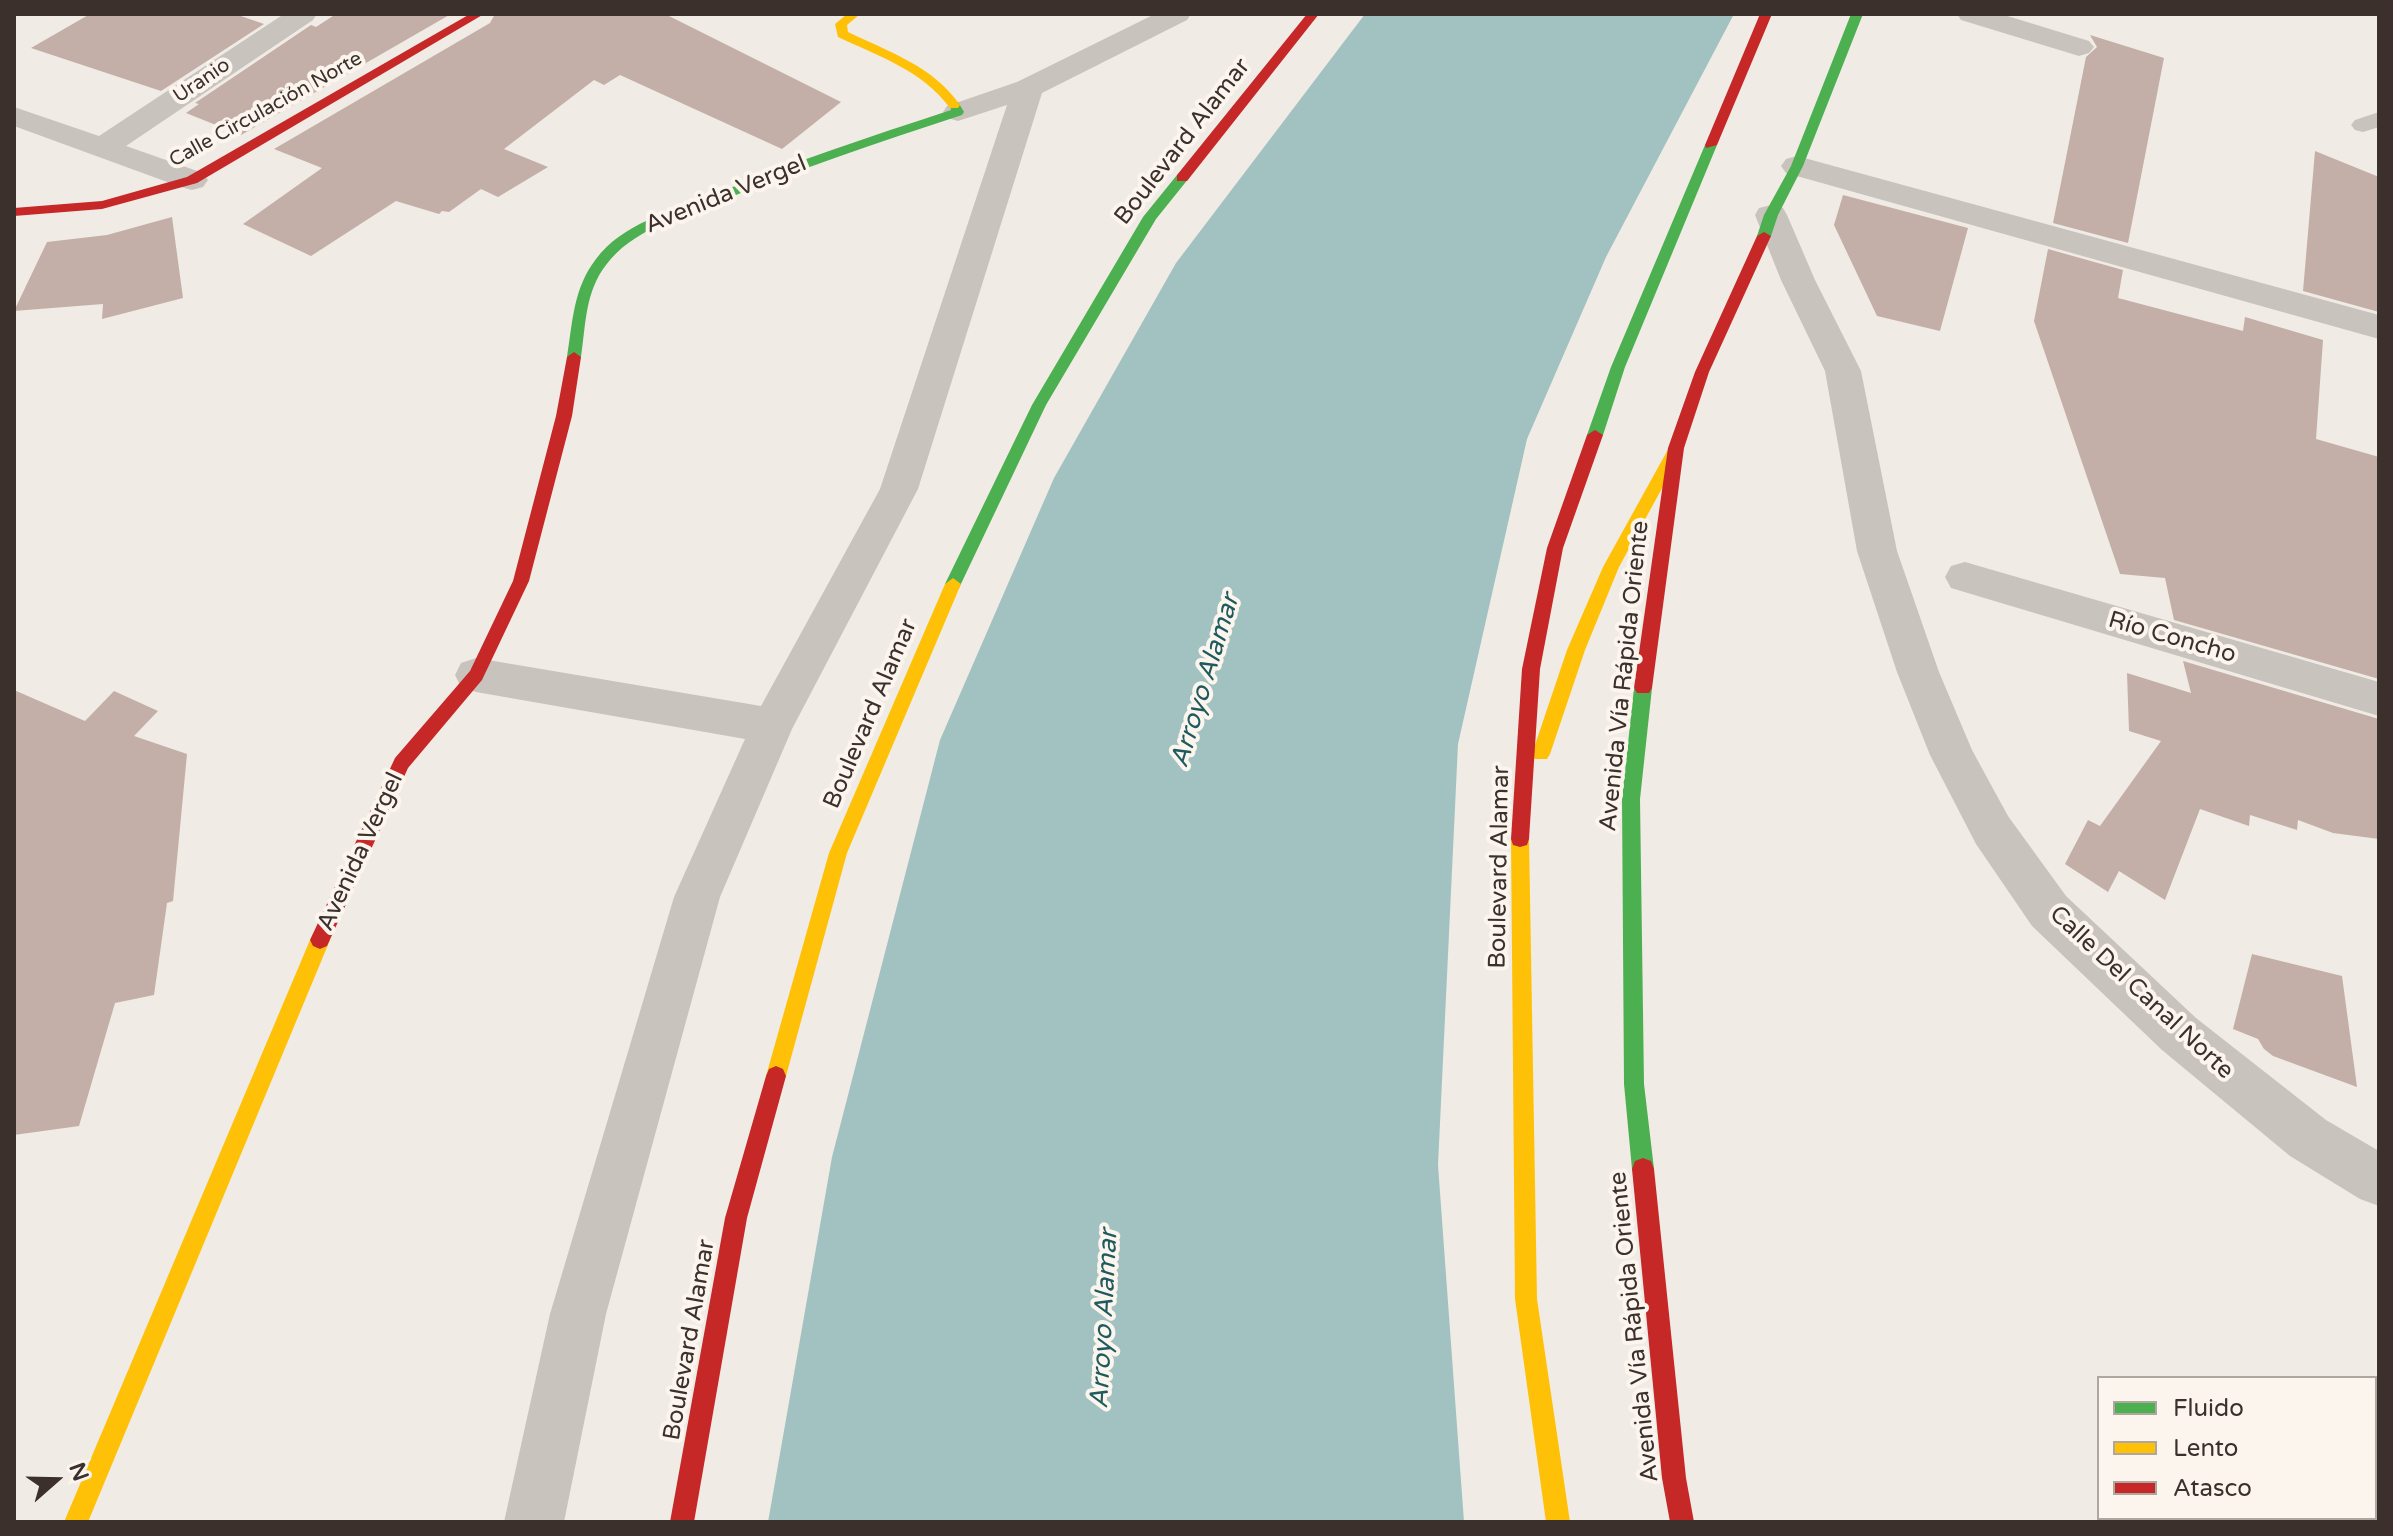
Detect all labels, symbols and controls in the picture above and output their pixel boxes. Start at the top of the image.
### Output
street label: Calle Circulación Norte [165,47,367,173]
street label: Uranio [169,53,235,109]
street label: Boulevard Alamar [1109,53,1257,231]
street label: Avenida Vergel [641,150,811,240]
street label: Avenida Vía Rápida Oriente [1594,519,1656,833]
water label: Arroyo Alamar [1165,591,1247,771]
street label: Río Concho [2105,606,2239,670]
street label: Boulevard Alamar [818,615,924,813]
street label: Boulevard Alamar [1484,765,1516,969]
street label: Avenida Vergel [312,768,410,936]
street label: Calle Del Canal Norte [2043,900,2239,1086]
street label: Avenida Vía Rápida Oriente [1604,1170,1666,1484]
water label: Arroyo Alamar [1085,1229,1125,1409]
street label: Boulevard Alamar [658,1237,722,1443]
legend [2097,1376,2377,1520]
text: Fluido [2173,1394,2244,1423]
text: Lento [2173,1434,2238,1463]
north arrow [16,1440,96,1520]
text: N [63,1459,94,1485]
text: Atasco [2173,1474,2252,1503]

